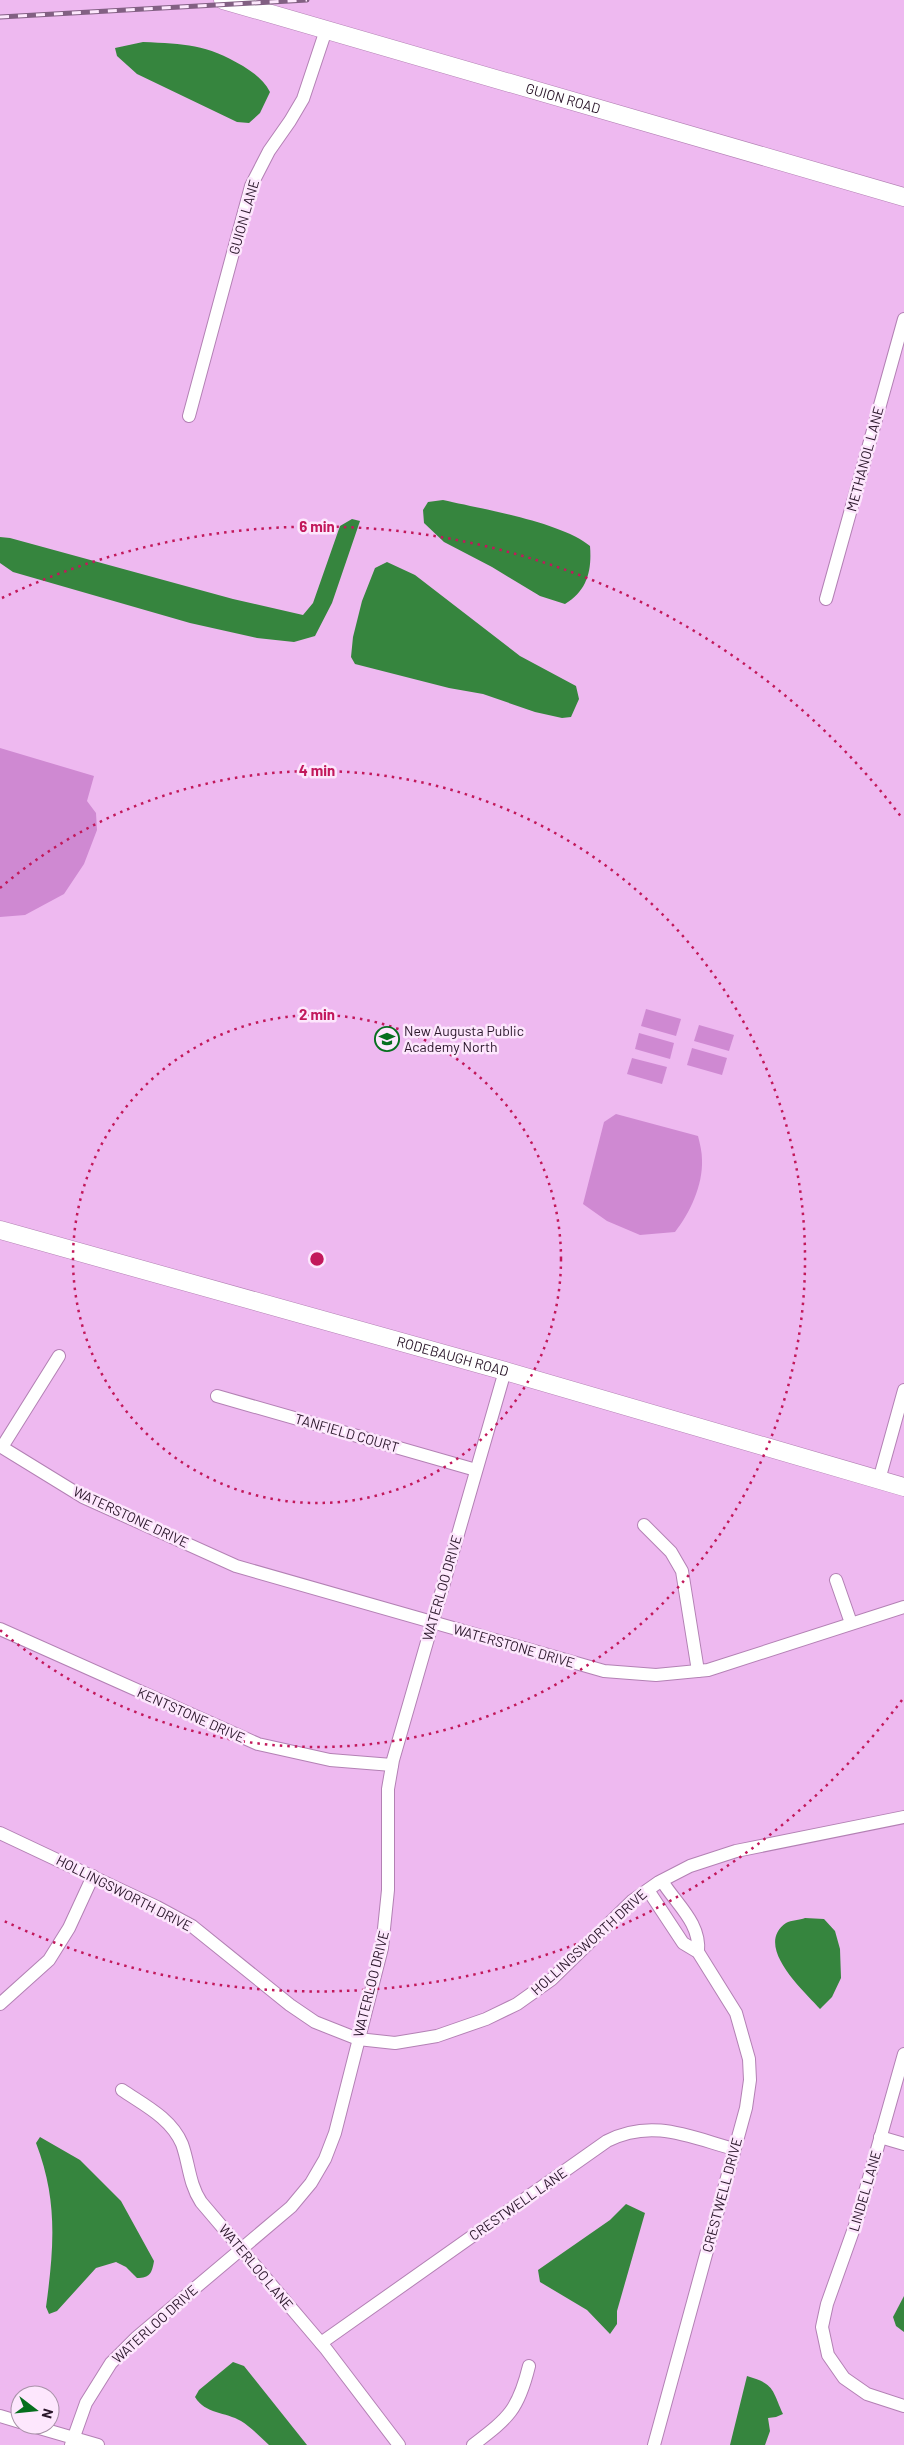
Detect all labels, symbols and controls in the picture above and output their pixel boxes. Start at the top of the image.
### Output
street label: GUION ROAD [524,79,602,117]
street label: GUION LANE [225,177,262,256]
street label: METHANOL LANE [842,405,887,513]
text: 6 min [299,517,335,535]
text: 4 min [299,761,335,779]
text: 2 min [299,1005,335,1023]
place label: New Augusta Public Academy North [404,1022,524,1055]
school or university icon: New Augusta Public Academy North [374,1026,400,1052]
centre of rings [308,1250,326,1268]
street label: RODEBAUGH ROAD [395,1332,511,1380]
street label: TANFIELD COURT [293,1410,401,1455]
street label: WATERSTONE DRIVE [71,1482,192,1551]
street label: WATERLOO DRIVE [418,1533,465,1643]
street label: WATERSTONE DRIVE [452,1620,577,1671]
street label: KENTSTONE DRIVE [135,1683,248,1746]
street label: HOLLINGSWORTH DRIVE [54,1851,195,1934]
street label: HOLLINGSWORTH DRIVE [527,1885,650,1998]
street label: WATERLOO DRIVE [349,1929,392,2039]
street label: CRESTWELL DRIVE [698,2136,745,2254]
street label: LINDEL LANE [845,2148,884,2233]
street label: CRESTWELL LANE [466,2164,570,2244]
street label: WATERLOO LANE [216,2220,297,2313]
street label: WATERLOO DRIVE [108,2281,201,2366]
north arrow [10,2385,60,2435]
text: N [39,2407,57,2421]

